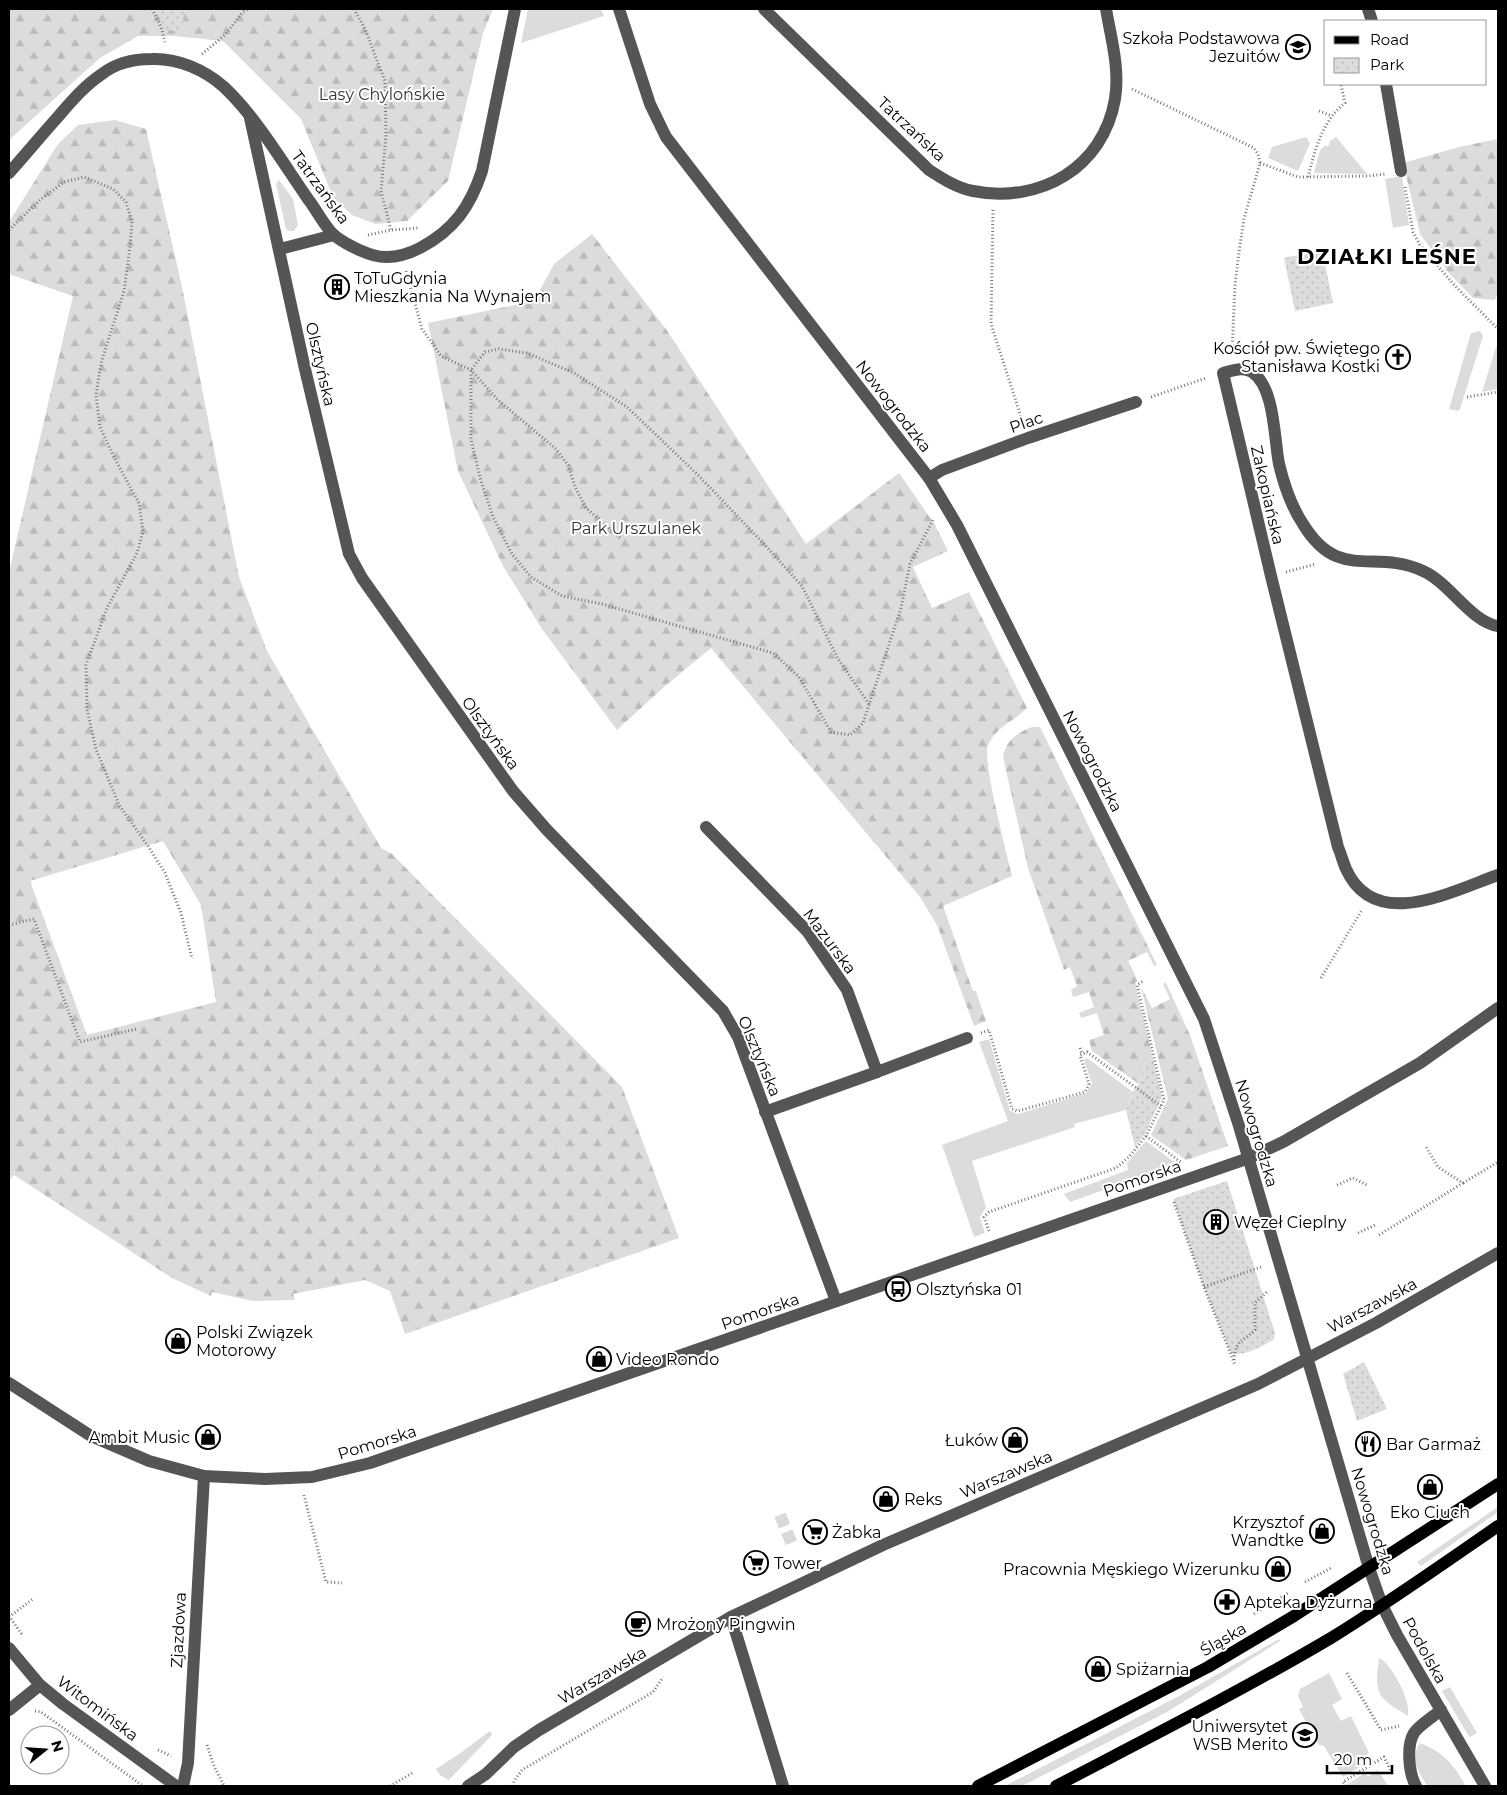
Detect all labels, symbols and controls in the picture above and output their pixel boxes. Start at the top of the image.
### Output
legend [1324,20,1487,85]
place label: Szkoła Podstawowa Jezuitów [1122,29,1280,66]
text: Road [1370,30,1409,49]
school or university icon: Szkoła Podstawowa Jezuitów [1285,34,1311,60]
text: Park [1370,55,1404,74]
park label: Lasy Chylońskie [319,85,445,104]
street label: Tatrzańska [874,93,950,166]
street label: Tatrzańska [288,147,354,228]
district label: DZIAŁKI LEŚNE [1297,244,1477,269]
place label: ToTuGdynia Mieszkania Na Wynajem [354,269,551,306]
building icon: ToTuGdynia Mieszkania Na Wynajem [324,274,350,300]
street label: Olsztyńska [302,320,339,408]
place label: Kościół pw. Świętego Stanisława Kostki [1213,339,1380,376]
church icon: Kościół pw. Świętego Stanisława Kostki [1385,344,1411,370]
street label: Nowogrodzka [852,356,935,456]
street label: Plac [1007,408,1045,437]
street label: Zakopiańska [1247,444,1288,547]
park label: Park Urszulanek [571,519,702,538]
street label: Olsztyńska [458,693,523,774]
street label: Nowogrodzka [1059,707,1126,815]
street label: Mazurska [799,905,860,978]
street label: Olsztyńska [734,1013,785,1099]
street label: Nowogrodzka [1231,1077,1282,1189]
street label: Pomorska [1101,1156,1184,1201]
building icon: Węzeł Cieplny [1203,1209,1229,1235]
place label: Węzeł Cieplny [1234,1213,1347,1232]
street label: Warszawska [1324,1274,1420,1337]
bus stop icon: Olsztyńska 01 [885,1276,911,1302]
place label: Olsztyńska 01 [916,1280,1022,1299]
street label: Pomorska [719,1289,802,1334]
place label: Polski Związek Motorowy [196,1323,313,1360]
shop icon: Polski Związek Motorowy [165,1328,191,1354]
shop icon: Video Rondo [586,1346,612,1372]
place label: Video Rondo [616,1350,719,1369]
street label: Pomorska [335,1421,419,1463]
shop icon: Ambit Music [195,1424,221,1450]
shop icon: Łuków [1002,1427,1028,1453]
place label: Ambit Music [89,1428,190,1447]
place label: Łuków [945,1431,998,1450]
restaurant icon: Bar Garmaż [1355,1431,1381,1457]
place label: Bar Garmaż [1386,1435,1481,1454]
street label: Warszawska [957,1446,1055,1502]
street label: Nowogrodzka [1347,1465,1398,1577]
shop icon: Eko Ciuch [1417,1474,1443,1500]
shop icon: Reks [873,1486,899,1512]
place label: Reks [904,1490,943,1509]
place label: Eko Ciuch [1390,1503,1470,1522]
place label: Krzysztof Wandtke [1231,1513,1305,1550]
shop icon: Krzysztof Wandtke [1309,1518,1335,1544]
supermarket icon: Żabka [802,1519,828,1545]
place label: Żabka [832,1523,882,1542]
supermarket icon: Tower [743,1550,769,1576]
place label: Tower [774,1554,822,1573]
shop icon: Pracownia Męskiego Wizerunku [1265,1556,1291,1582]
place label: Pracownia Męskiego Wizerunku [1003,1560,1260,1579]
pharmacy icon: Apteka Dyżurna [1214,1589,1240,1615]
street label: Zjazdowa [167,1592,190,1669]
place label: Apteka Dyżurna [1244,1593,1372,1612]
cafe icon: Mrożony Pingwin [625,1611,651,1637]
street label: Podolska [1399,1614,1451,1687]
place label: Mrożony Pingwin [656,1615,796,1634]
street label: Śląska [1197,1619,1250,1660]
street label: Warszawska [555,1643,650,1708]
shop icon: Spiżarnia [1085,1656,1111,1682]
place label: Spiżarnia [1116,1660,1189,1679]
street label: Witomińska [53,1672,142,1745]
place label: Uniwersytet WSB Merito [1191,1717,1288,1754]
school or university icon: Uniwersytet WSB Merito [1292,1722,1318,1748]
north arrow [20,1725,70,1775]
text: N [47,1738,68,1754]
scale bar [1327,1742,1392,1774]
text: 20 m [1334,1750,1372,1769]

